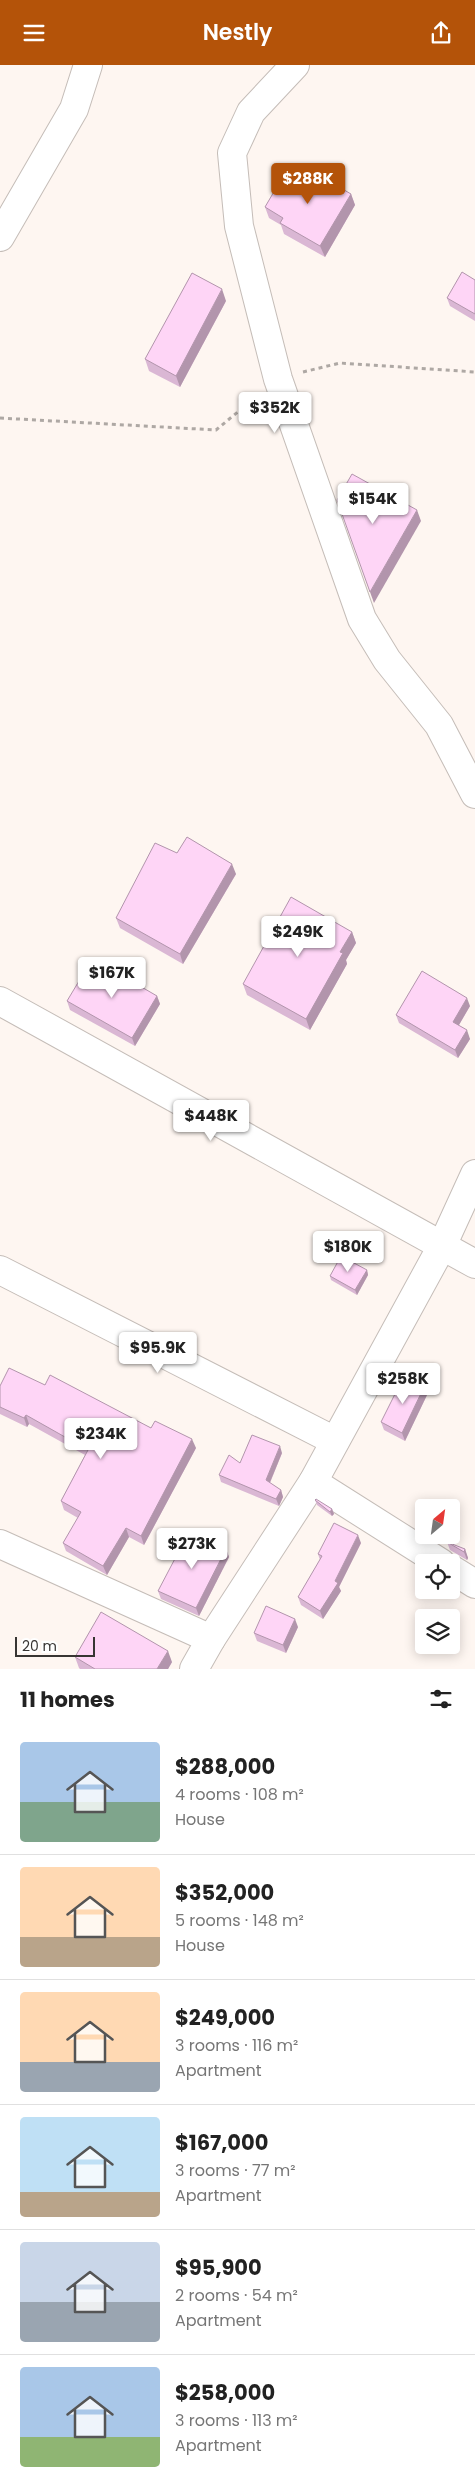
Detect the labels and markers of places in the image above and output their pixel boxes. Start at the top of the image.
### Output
pin: $288K [273,163,343,205]
pin: $352K [240,391,310,434]
pin: $154K [338,483,408,525]
pin: $249K [263,915,333,958]
pin: $167K [77,957,147,999]
pin: $448K [176,1099,246,1142]
pin: $180K [313,1231,383,1273]
pin: $95.9K [117,1331,199,1374]
pin: $258K [368,1363,438,1405]
pin: $234K [66,1417,136,1460]
pin: $273K [157,1527,227,1570]

